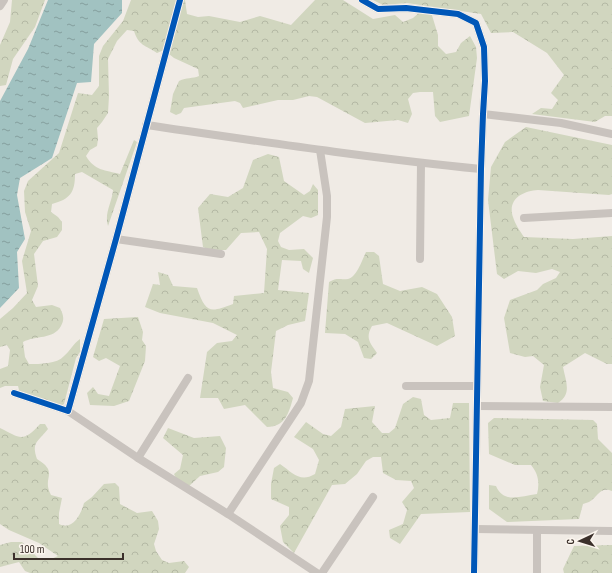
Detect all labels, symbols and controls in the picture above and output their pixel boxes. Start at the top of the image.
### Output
north arrow [560,521,600,561]
scale bar [14,535,123,561]
text: С [564,538,577,545]
text: 100 m [20,542,45,557]

